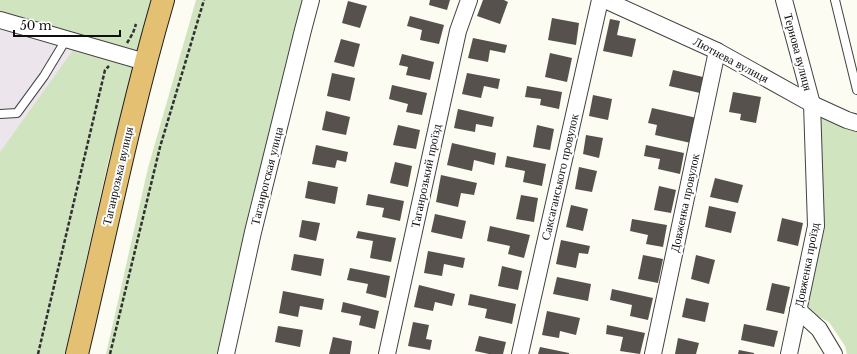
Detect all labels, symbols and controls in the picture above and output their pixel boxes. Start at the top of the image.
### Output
street label: Тернова вулиця [781,11,816,93]
scale bar [14,12,120,38]
text: 50 m [20,18,52,33]
street label: Лютнева вулиця [691,33,772,86]
street label: Саксаганського провулок [538,112,581,242]
street label: Таганрозький проїзд [407,123,444,229]
street label: Таганрогская улица [247,124,286,227]
street label: Таганрозька вулиця [99,125,136,227]
street label: Довженка провулок [667,152,702,254]
street label: Довженка проїзд [791,221,822,309]

